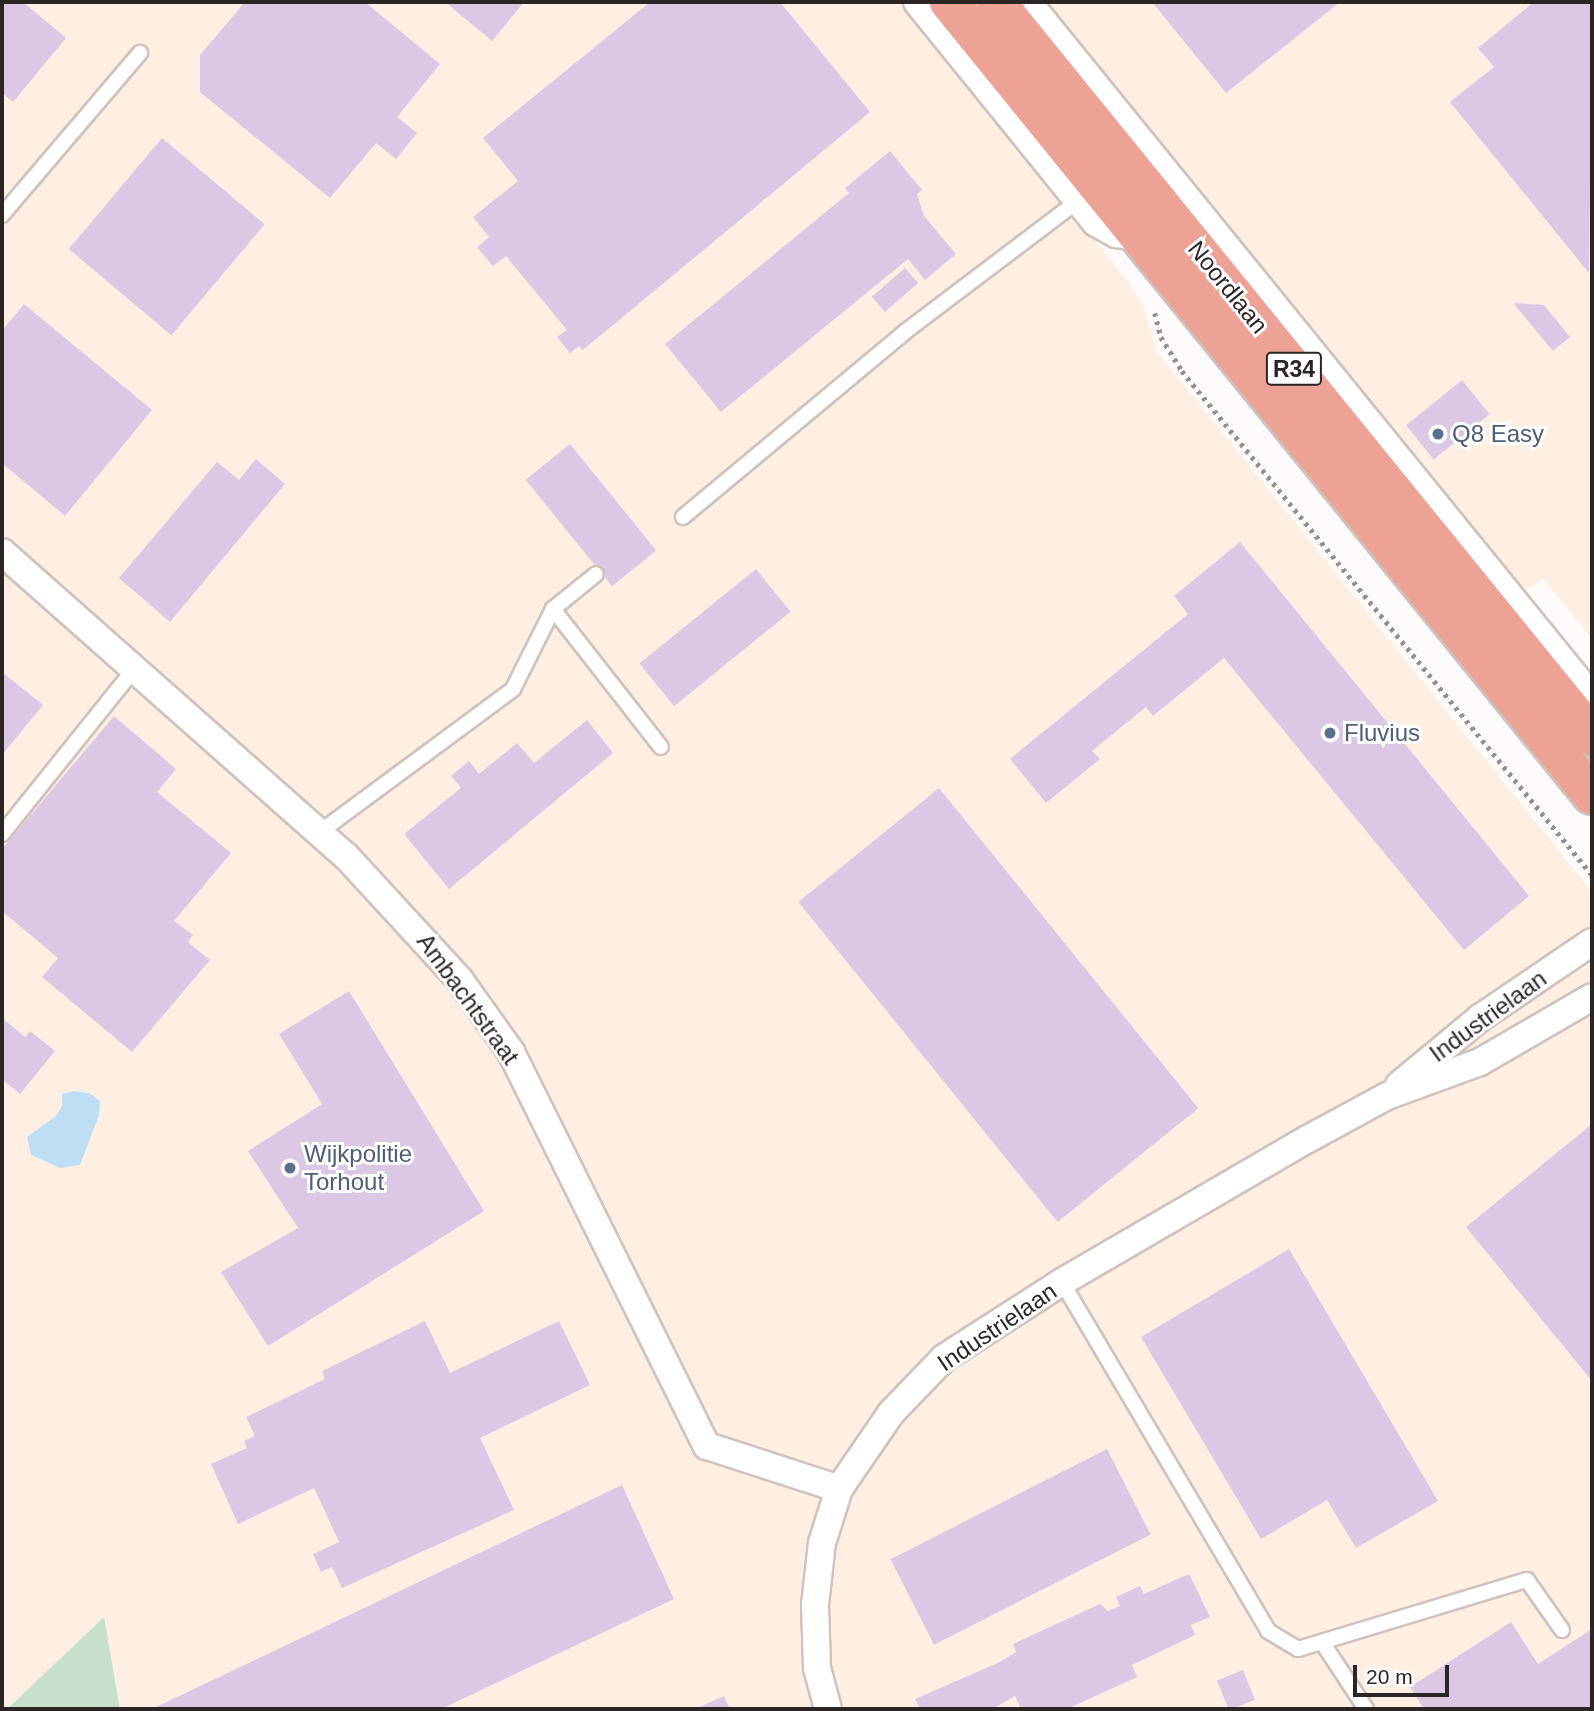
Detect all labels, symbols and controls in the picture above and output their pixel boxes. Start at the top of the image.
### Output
street label: Noordlaan [1182,235,1274,339]
road number: R34 [1264,350,1324,388]
place label: Q8 Easy [1452,420,1544,448]
marker: Q8 Easy [1430,426,1446,442]
place label: Fluvius [1344,719,1420,747]
marker: Fluvius [1322,725,1338,741]
street label: Ambachtstraat [411,928,525,1070]
street label: Industrielaan [1424,964,1552,1068]
place label: Wijkpolitie Torhout [304,1140,412,1196]
marker: Wijkpolitie Torhout [282,1160,298,1176]
street label: Industrielaan [932,1277,1062,1377]
scale bar [1356,1652,1452,1696]
text: 20 m [1366,1665,1413,1688]

